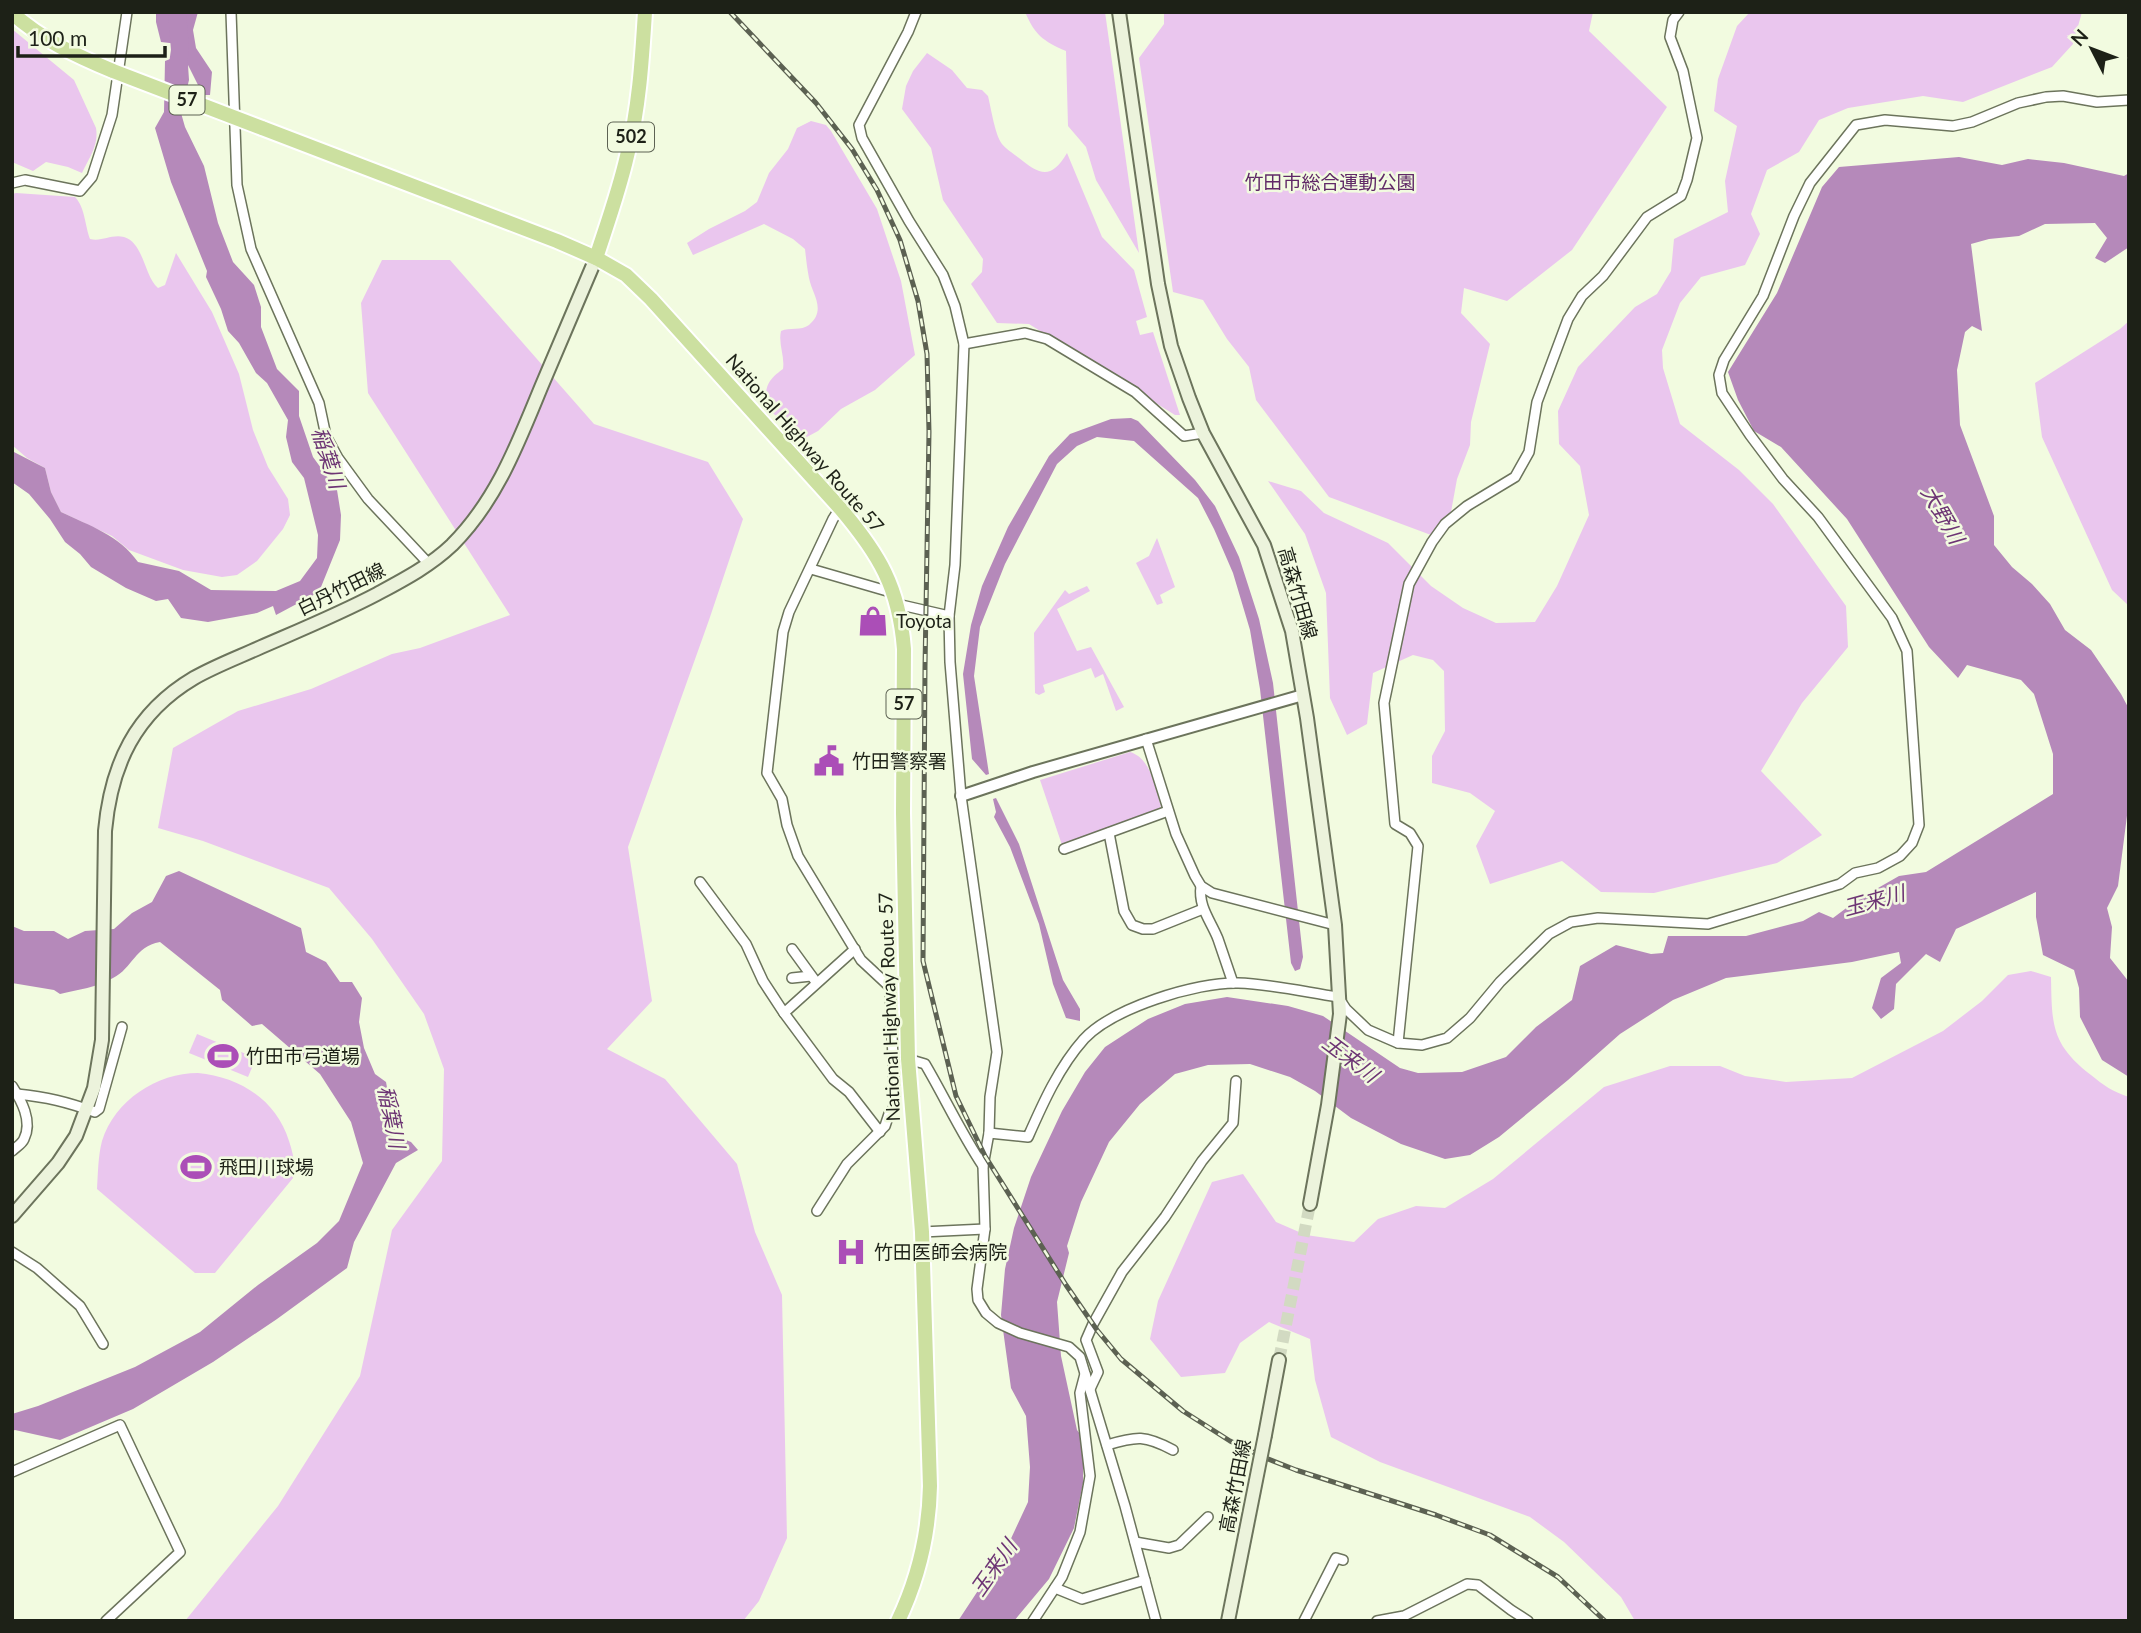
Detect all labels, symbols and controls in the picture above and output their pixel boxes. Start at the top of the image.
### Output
scale bar [18,14,164,58]
north arrow [2057,14,2127,84]
text: N [2066,24,2092,50]
text: 100 m [28,25,87,50]
road number: 57 [170,86,204,114]
road number: 502 [608,122,654,152]
park label: 竹田市総合運動公園 [1244,170,1416,193]
street label: National Highway Route 57 [721,349,889,537]
water label: 稲葉川 [308,424,352,493]
water label: 大野川 [1917,481,1971,550]
street label: 高森竹田線 [1274,544,1323,642]
street label: 白丹竹田線 [293,557,389,620]
shop icon: Toyota [856,604,890,638]
place label: Toyota [896,609,952,632]
road number: 57 [886,690,922,718]
public building icon: 竹田警察署 [812,744,846,778]
place label: 竹田警察署 [852,749,947,772]
water label: 玉来川 [1840,879,1909,920]
street label: National Highway Route 57 [873,892,904,1122]
water label: 玉来川 [1318,1029,1385,1088]
sports icon: 竹田市弓道場 [206,1039,240,1073]
place label: 竹田市弓道場 [246,1044,360,1067]
water label: 稲葉川 [374,1083,411,1152]
sports icon: 飛田川球場 [179,1150,213,1184]
place label: 飛田川球場 [219,1155,314,1178]
hospital icon: 竹田医師会病院 [834,1235,868,1269]
place label: 竹田医師会病院 [874,1240,1007,1263]
street label: 高森竹田線 [1214,1437,1255,1535]
water label: 玉来川 [964,1533,1022,1600]

